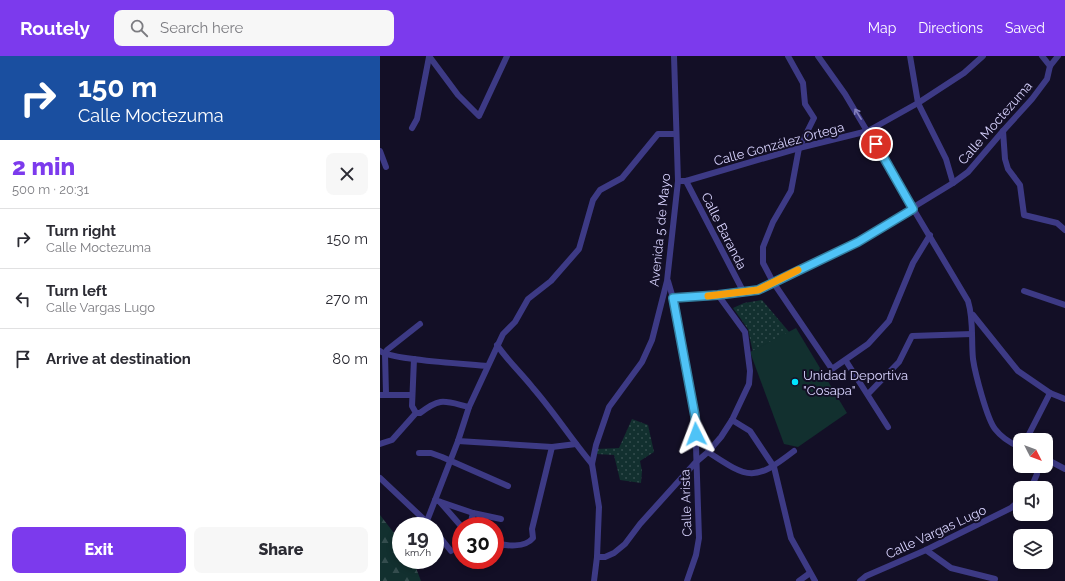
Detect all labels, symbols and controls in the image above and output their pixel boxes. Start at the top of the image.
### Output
search box [114,10,394,46]
text: Routely [20,17,90,39]
icon: search [128,17,150,39]
text: Search here [160,19,243,37]
text: Map [868,20,896,36]
text: Directions [918,20,983,36]
text: Saved [1005,20,1045,36]
text: 150 m [78,71,157,104]
icon: right [12,72,64,124]
street label: Calle Moctezuma [955,78,1035,168]
text: Calle Moctezuma [78,105,224,126]
one-way arrow [853,108,861,120]
street label: Calle González Ortega [712,119,846,169]
pin [859,127,893,161]
icon: arrive [865,133,887,155]
text: 2 min [12,152,75,181]
button: close [326,153,368,195]
street label: Avenida 5 de Mayo [647,172,673,287]
text: 500 m · 20:31 [12,182,89,197]
street label: Calle Baranda [698,190,750,272]
text: Turn right [46,222,116,240]
icon: right [12,228,34,250]
text: 150 m [327,230,368,248]
text: Calle Moctezuma [46,240,151,255]
text: Turn left [46,282,107,300]
icon: left [12,288,34,310]
text: 270 m [325,290,368,308]
text: Calle Vargas Lugo [46,300,155,315]
icon: arrive [12,348,34,370]
text: Arrive at destination [46,350,191,368]
text: 80 m [332,350,368,368]
place label: Unidad Deportiva "Cosapa" [803,368,908,398]
marker: Unidad Deportiva "Cosapa" [790,377,800,387]
position arrow [675,413,717,455]
north arrow [1013,433,1053,473]
map controls [1013,433,1053,569]
street label: Calle Arista [677,469,695,537]
button: sound [1013,481,1053,521]
street label: Calle Vargas Lugo [883,502,989,562]
speed limit sign: 30 [452,517,504,569]
text: 19 [407,526,429,550]
button: Exit [12,527,186,573]
button: Share [194,527,368,573]
button: layers [1013,529,1053,569]
text: km/h [405,547,431,558]

